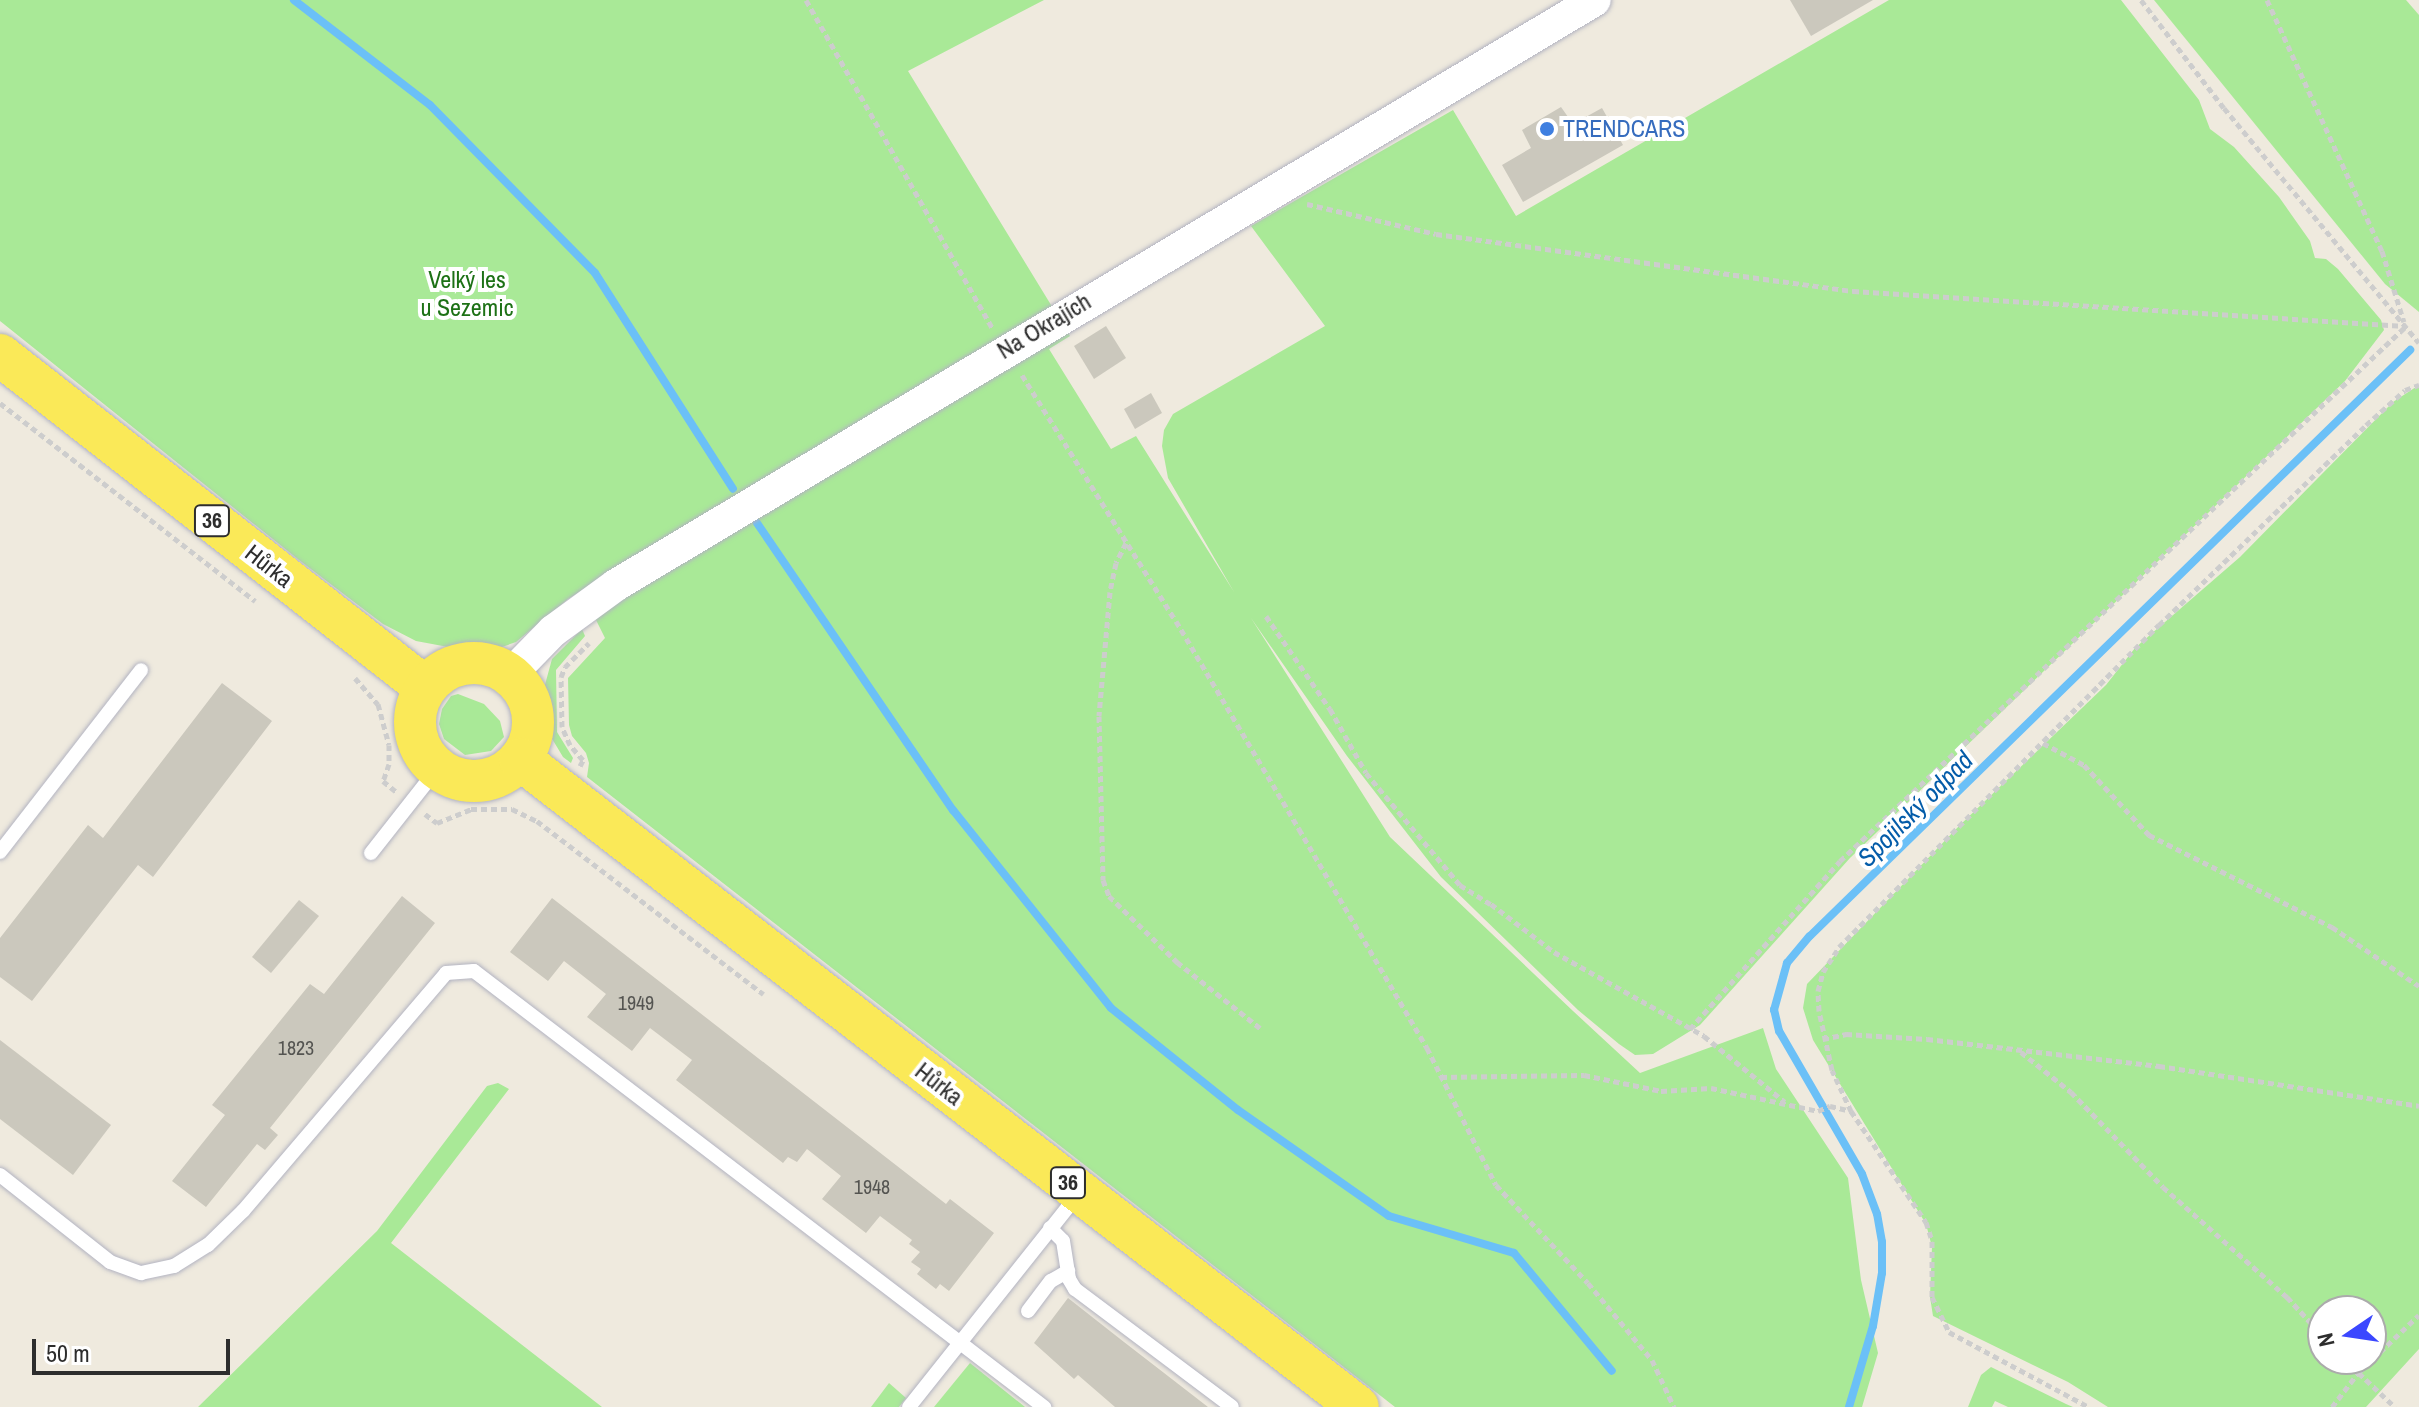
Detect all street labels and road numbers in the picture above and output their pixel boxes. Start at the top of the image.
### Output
street label: Na Okrajích [992,287,1096,365]
road number: 36 [192,503,232,539]
street label: Hůrka [239,538,299,594]
street label: Hůrka [909,1056,969,1112]
road number: 36 [1048,1165,1088,1201]

